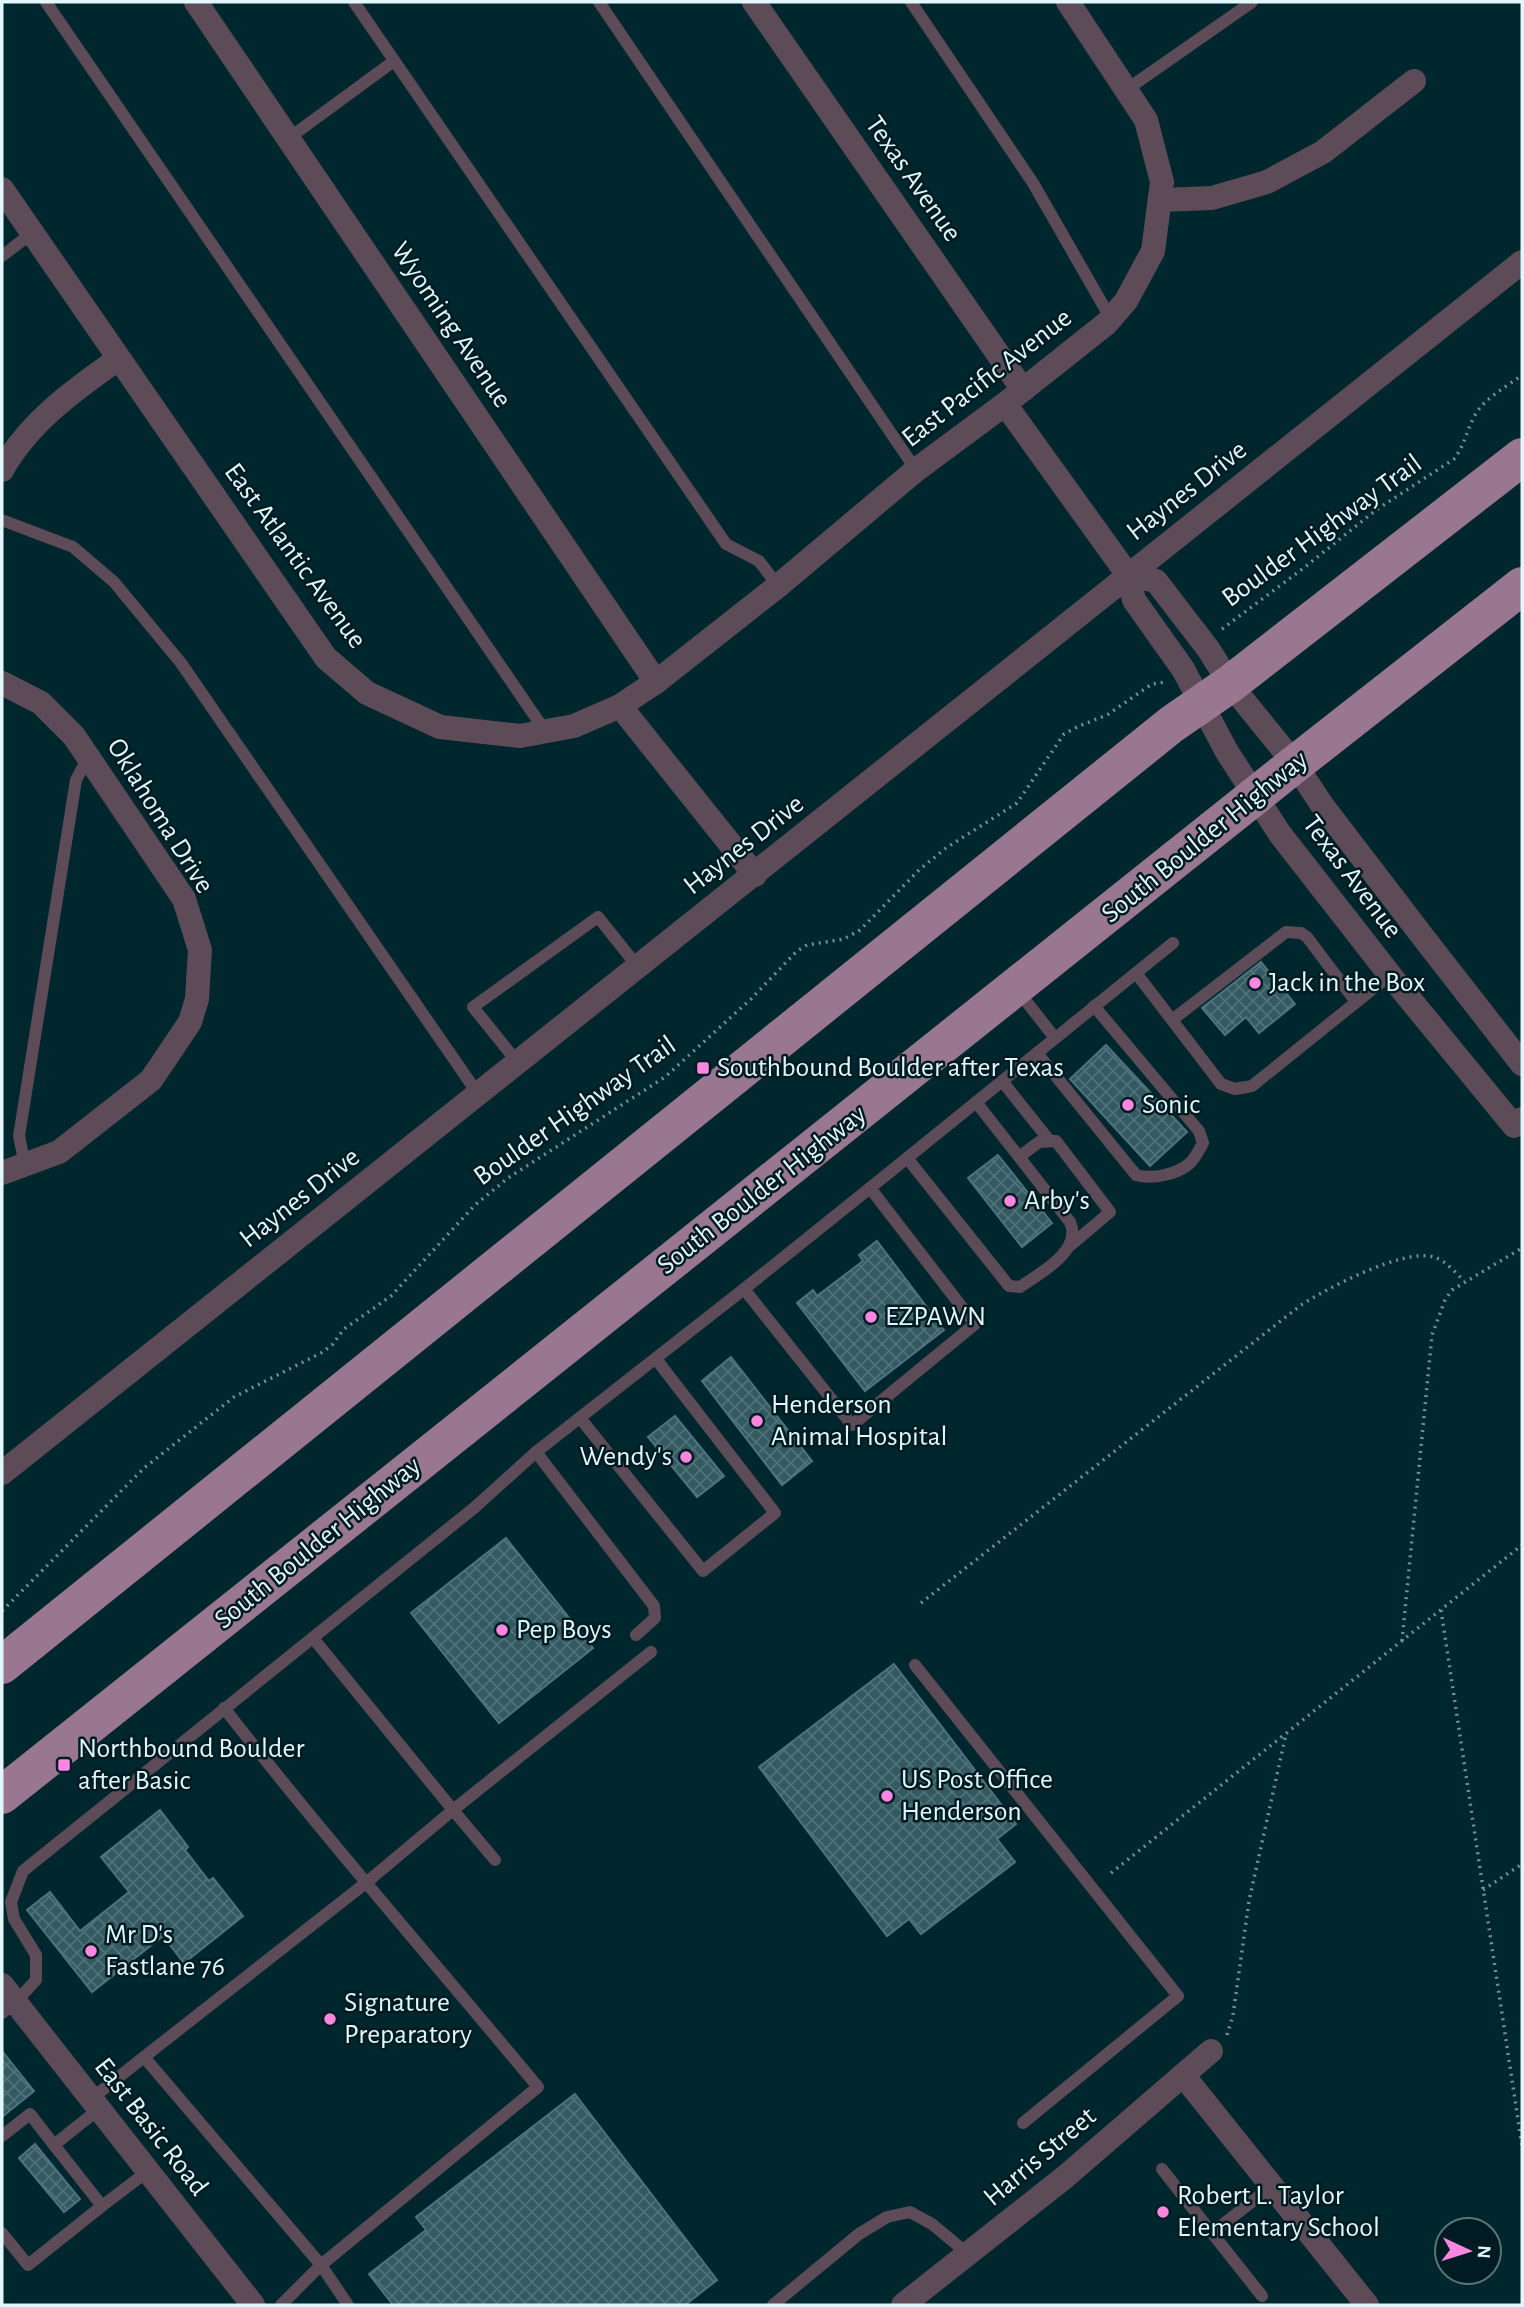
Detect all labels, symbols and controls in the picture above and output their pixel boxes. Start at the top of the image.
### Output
street label: Texas Avenue [860,111,966,247]
street label: Wyoming Avenue [385,237,517,413]
street label: East Pacific Avenue [897,303,1077,453]
street label: Haynes Drive [1122,436,1252,546]
street label: Boulder Highway Trail [1217,449,1427,613]
street label: East Atlantic Avenue [219,458,371,654]
street label: Oklahoma Drive [101,734,219,898]
street label: South Boulder Highway [1097,746,1313,928]
street label: Haynes Drive [679,790,809,900]
street label: Texas Avenue [1297,810,1407,944]
place label: Jack in the Box [1269,969,1425,997]
marker: Jack in the Box [1247,975,1263,991]
street label: Boulder Highway Trail [469,1031,681,1191]
place label: Southbound Boulder after Texas [717,1054,1064,1082]
marker: Southbound Boulder after Texas [695,1060,711,1076]
place label: Sonic [1142,1091,1200,1119]
marker: Sonic [1120,1097,1136,1113]
street label: South Boulder Highway [652,1100,872,1280]
street label: Haynes Drive [235,1143,365,1253]
place label: Arby's [1024,1187,1090,1215]
marker: Arby's [1002,1193,1018,1209]
place label: EZPAWN [885,1303,986,1331]
marker: EZPAWN [863,1309,879,1325]
place label: Henderson Animal Hospital [771,1391,948,1451]
marker: Henderson Animal Hospital [749,1413,765,1429]
place label: Wendy's [579,1443,672,1471]
marker: Wendy's [678,1449,694,1465]
street label: South Boulder Highway [210,1452,426,1634]
place label: Pep Boys [516,1616,612,1644]
marker: Pep Boys [494,1622,510,1638]
place label: Northbound Boulder after Basic [78,1735,304,1795]
marker: Northbound Boulder after Basic [56,1757,72,1773]
place label: US Post Office Henderson [901,1766,1053,1826]
marker: US Post Office Henderson [879,1788,895,1804]
place label: Mr D's Fastlane 76 [105,1921,225,1981]
marker: Mr D's Fastlane 76 [83,1943,99,1959]
place label: Signature Preparatory [344,1989,472,2049]
marker: Signature Preparatory [322,2011,338,2027]
street label: East Basic Road [89,2053,213,2201]
street label: Harris Street [979,2102,1102,2212]
place label: Robert L. Taylor Elementary School [1177,2182,1380,2242]
marker: Robert L. Taylor Elementary School [1155,2204,1171,2220]
north arrow [1433,2216,1503,2286]
text: N [1474,2245,1493,2259]

